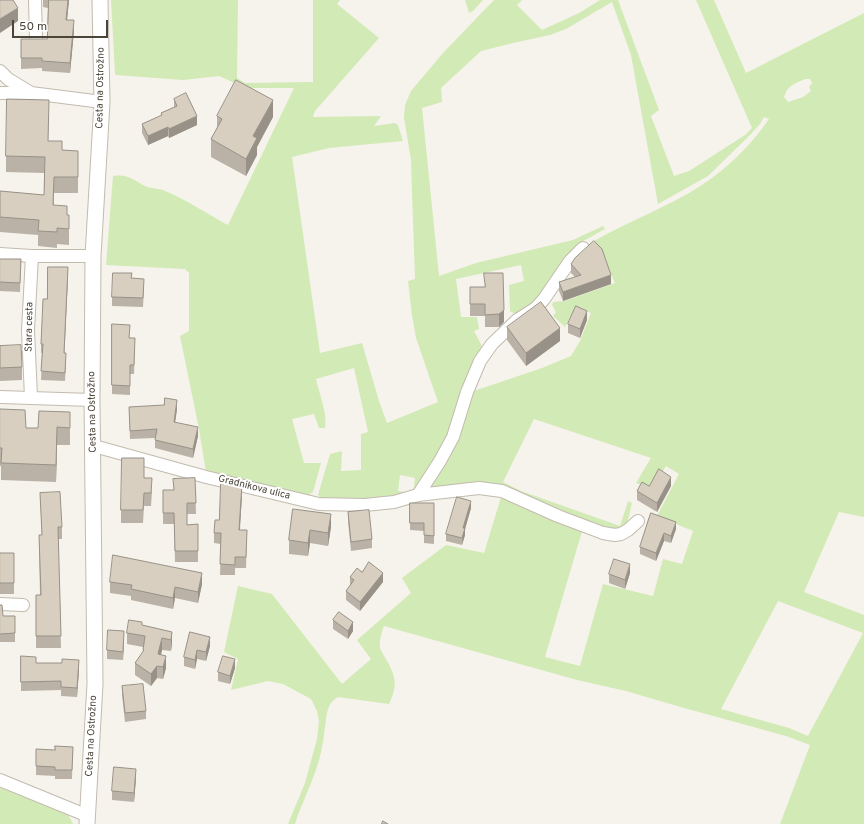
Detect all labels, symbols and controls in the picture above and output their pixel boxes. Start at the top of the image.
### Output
scale bar [14,12,110,38]
text: 50 m [19,19,47,35]
street label: Cesta na Ostrožno [94,47,108,129]
street label: Stara cesta [24,302,36,352]
street label: Cesta na Ostrožno [86,371,100,453]
street label: Gradnikova ulica [217,473,291,503]
street label: Cesta na Ostrožno [84,695,100,777]

